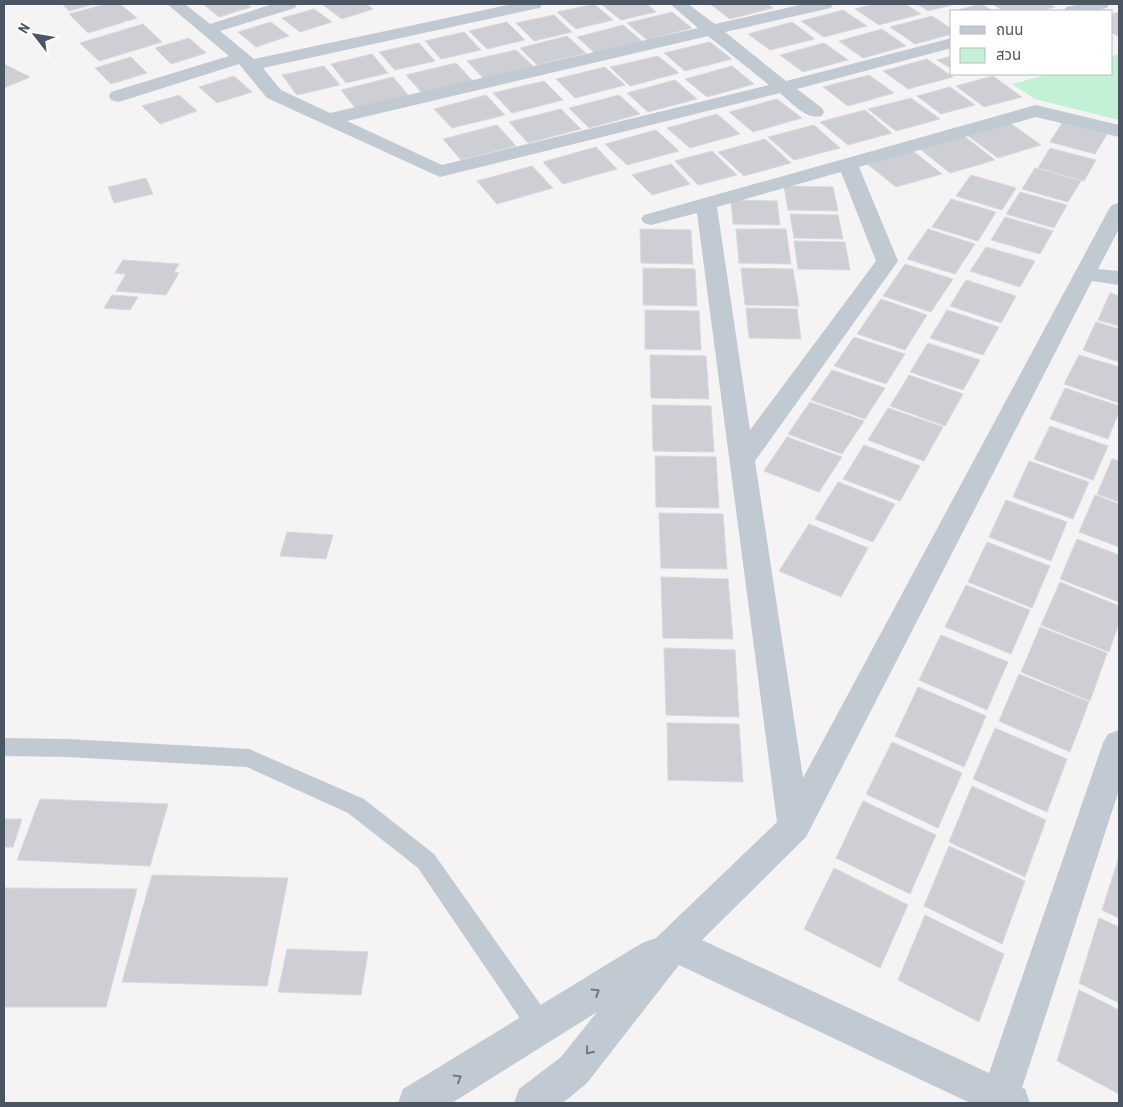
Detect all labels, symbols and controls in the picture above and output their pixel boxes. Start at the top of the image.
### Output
north arrow [10,10,60,60]
legend [950,10,1113,75]
text: N [15,21,33,36]
text: ถนน [996,21,1023,39]
text: สวน [996,46,1021,64]
one-way arrow [591,989,600,999]
one-way arrow [586,1045,594,1054]
one-way arrow [453,1074,462,1084]

